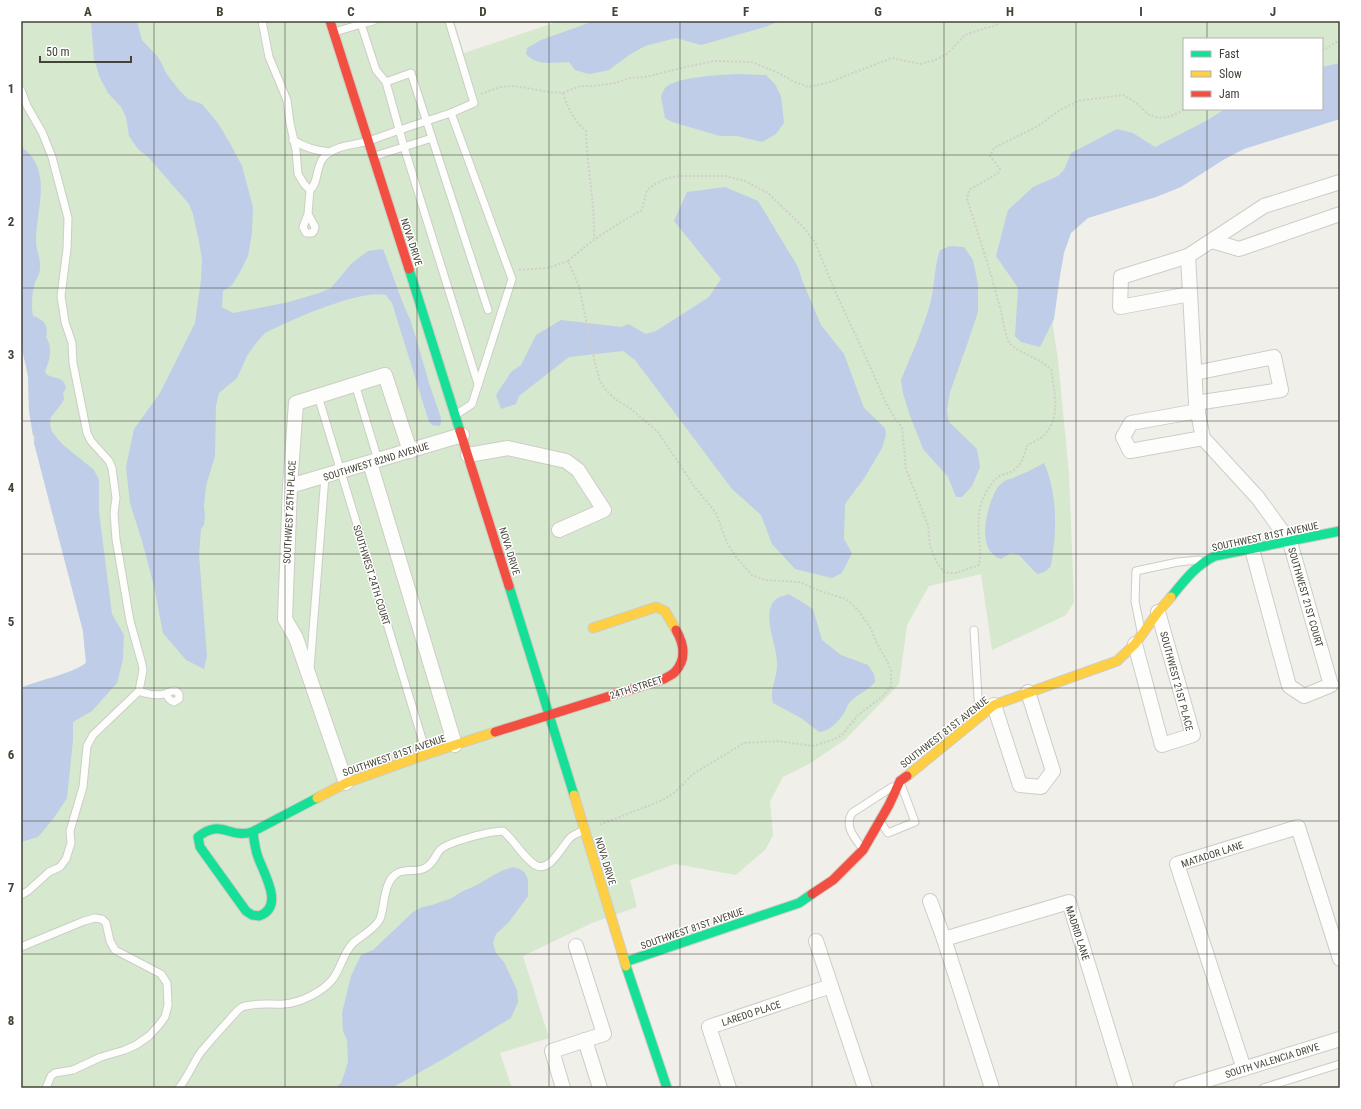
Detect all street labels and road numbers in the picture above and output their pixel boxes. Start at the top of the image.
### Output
street label: NOVA DRIVE [399,217,424,267]
street label: SOUTHWEST 82ND AVENUE [322,440,430,483]
street label: SOUTHWEST 25TH PLACE [281,460,298,564]
street label: SOUTHWEST 81ST AVENUE [1211,520,1319,553]
street label: SOUTHWEST 24TH COURT [351,524,392,627]
street label: NOVA DRIVE [497,526,522,576]
street label: SOUTHWEST 21ST COURT [1286,546,1325,648]
street label: SOUTHWEST 21ST PLACE [1158,630,1195,732]
street label: 24TH STREET [609,674,664,701]
street label: SOUTHWEST 81ST AVENUE [898,695,990,770]
street label: SOUTHWEST 81ST AVENUE [341,733,447,778]
street label: NOVA DRIVE [593,836,618,886]
street label: MATADOR LANE [1180,839,1245,870]
street label: MADRID LANE [1064,904,1092,962]
street label: SOUTHWEST 81ST AVENUE [639,906,745,951]
street label: LAREDO PLACE [720,999,782,1028]
street label: SOUTH VALENCIA DRIVE [1224,1041,1321,1080]

